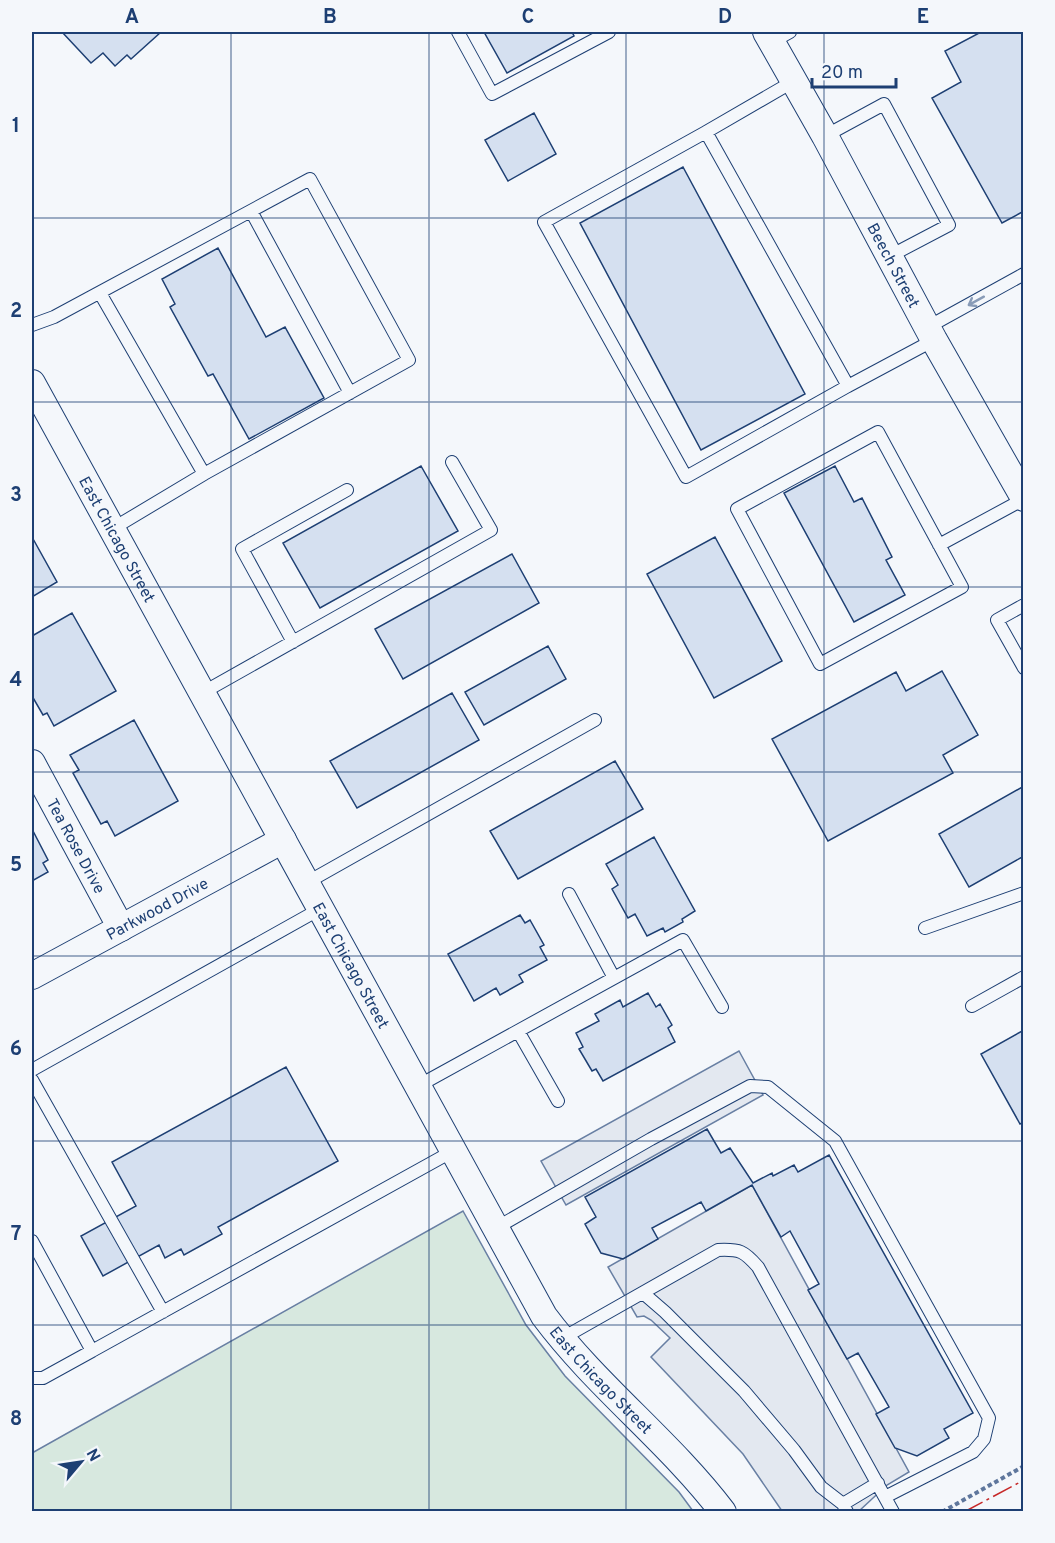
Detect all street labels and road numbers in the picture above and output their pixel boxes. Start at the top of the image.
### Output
street label: Beech Street [861,220,923,312]
street label: East Chicago Street [73,473,159,607]
street label: Tea Rose Drive [41,796,109,898]
street label: Parkwood Drive [103,874,212,946]
street label: East Chicago Street [307,900,392,1033]
street label: East Chicago Street [544,1323,655,1439]

